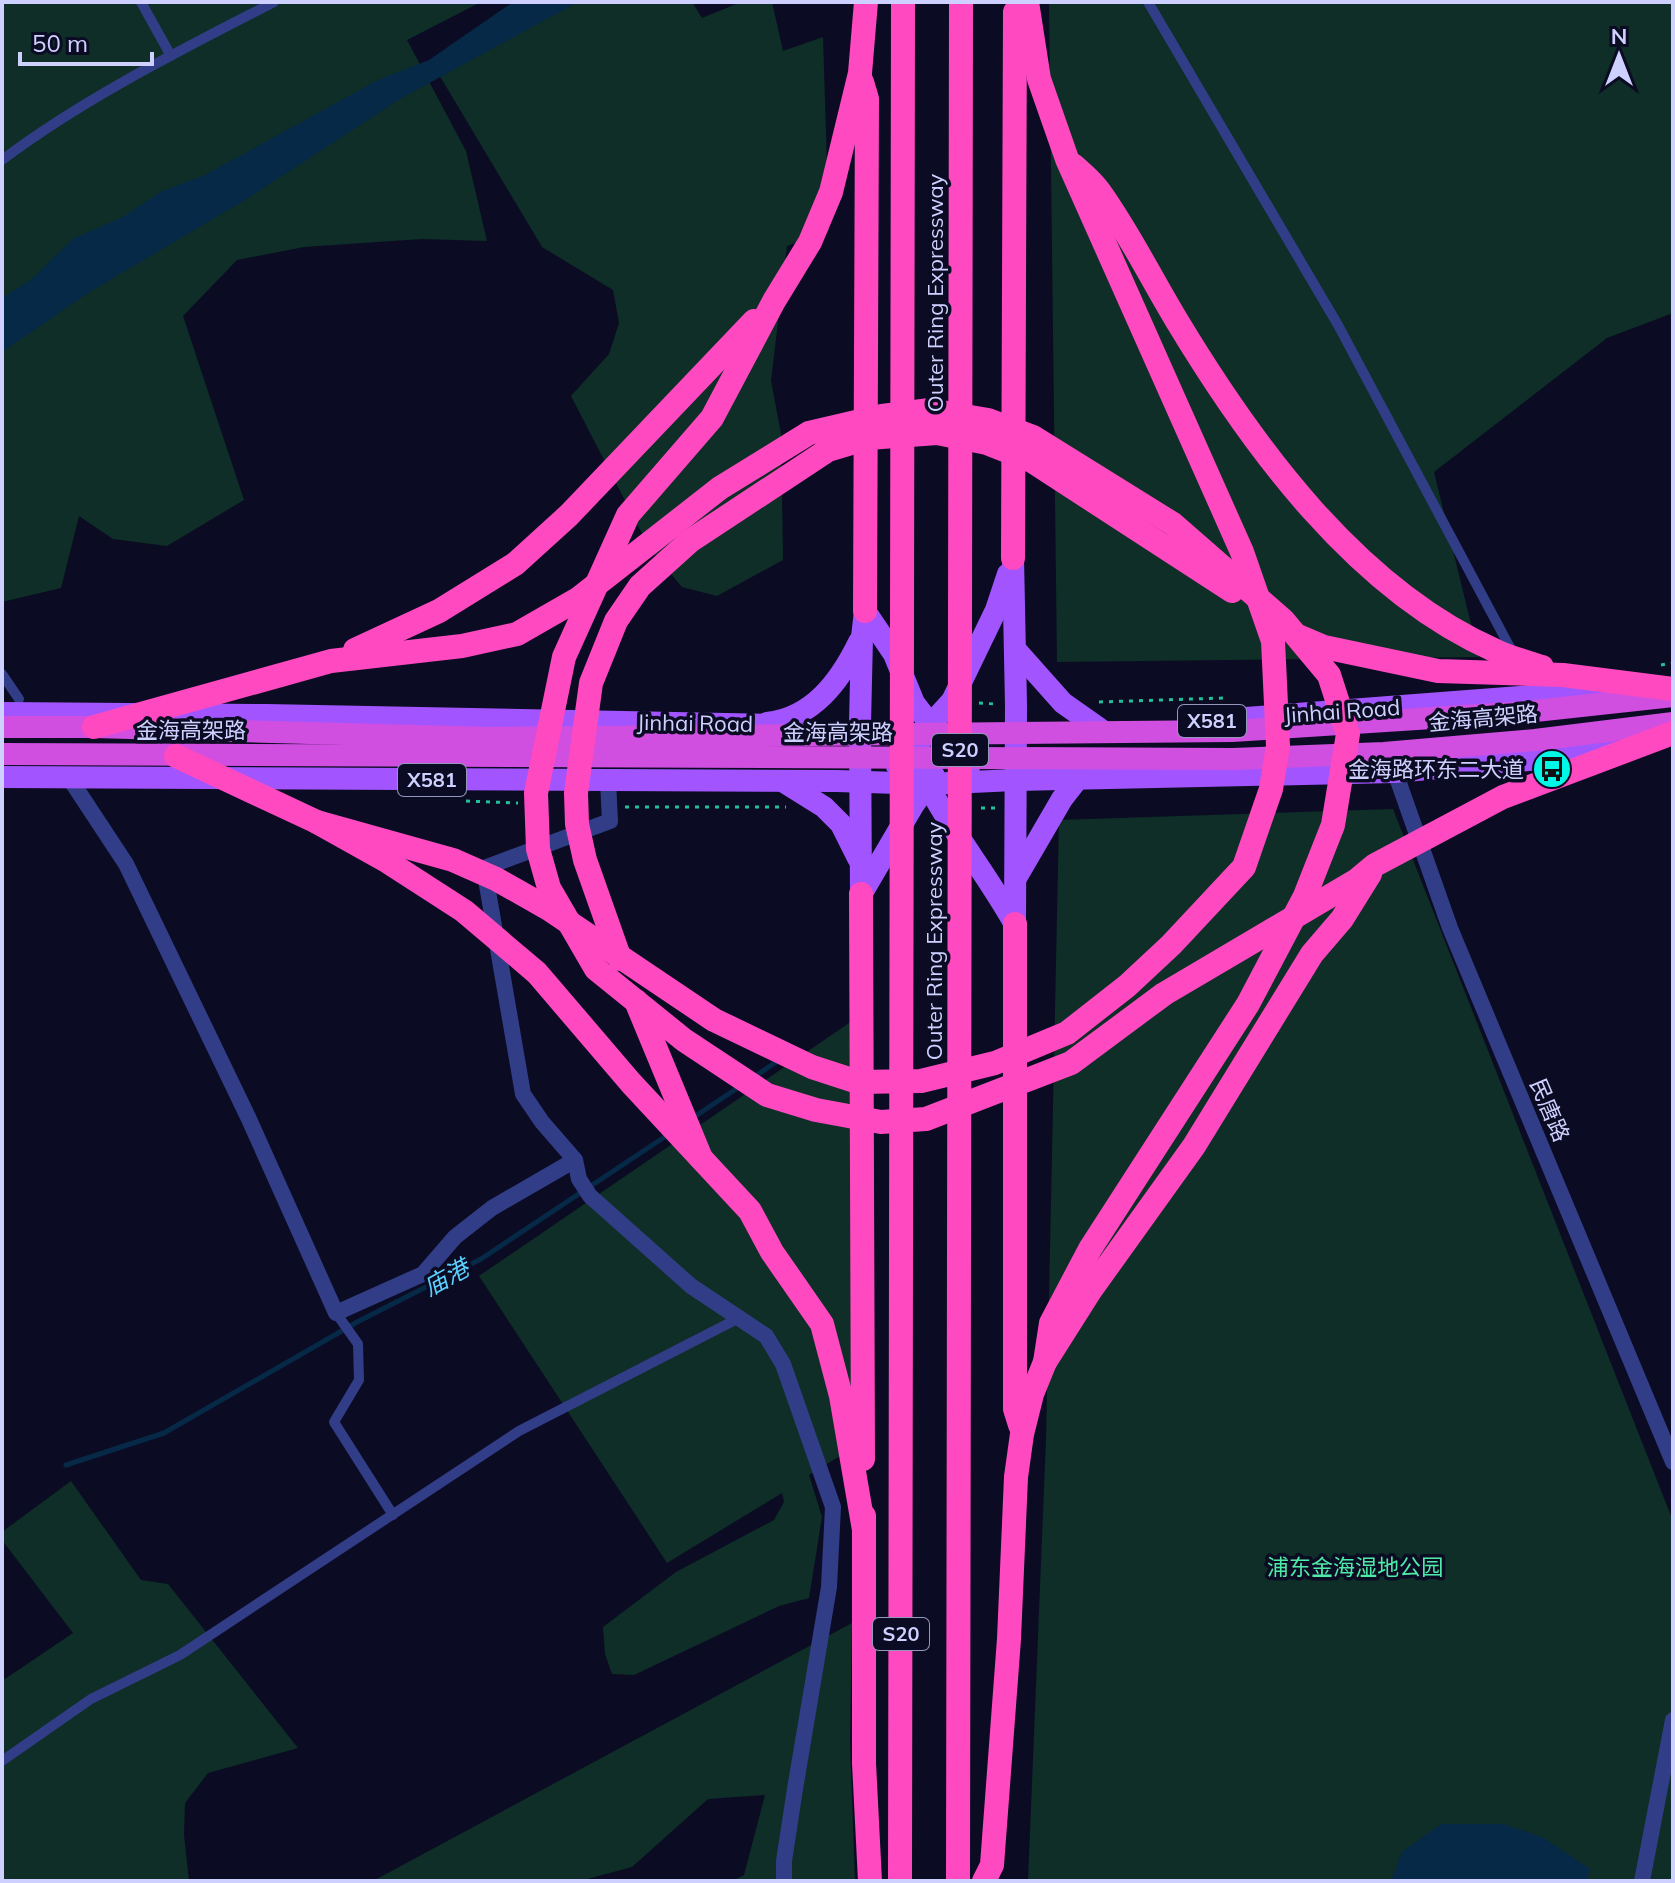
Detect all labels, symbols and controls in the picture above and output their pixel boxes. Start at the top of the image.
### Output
scale bar [20,16,152,66]
north arrow [1579,16,1659,96]
text: N [1611,22,1627,50]
text: 50 m [32,28,88,58]
street label: Outer Ring Expressway [921,174,949,412]
street label: Jinhai Road [1283,693,1401,729]
street label: 金海高架路 [1427,699,1539,737]
road number: X581 [1178,705,1246,737]
street label: Jinhai Road [637,708,753,738]
street label: 金海高架路 [136,716,246,744]
street label: 金海高架路 [783,718,893,746]
road number: S20 [932,734,988,766]
bus stop icon: 金海路环东二大道 [1531,748,1573,790]
place label: 金海路环东二大道 [1348,755,1524,783]
road number: X581 [398,764,466,796]
street label: Outer Ring Expressway [920,822,948,1060]
street label: 民唐路 [1524,1074,1576,1146]
water label: 庙港 [417,1251,476,1302]
park label: 浦东金海湿地公园 [1267,1553,1443,1581]
road number: S20 [873,1618,929,1650]

